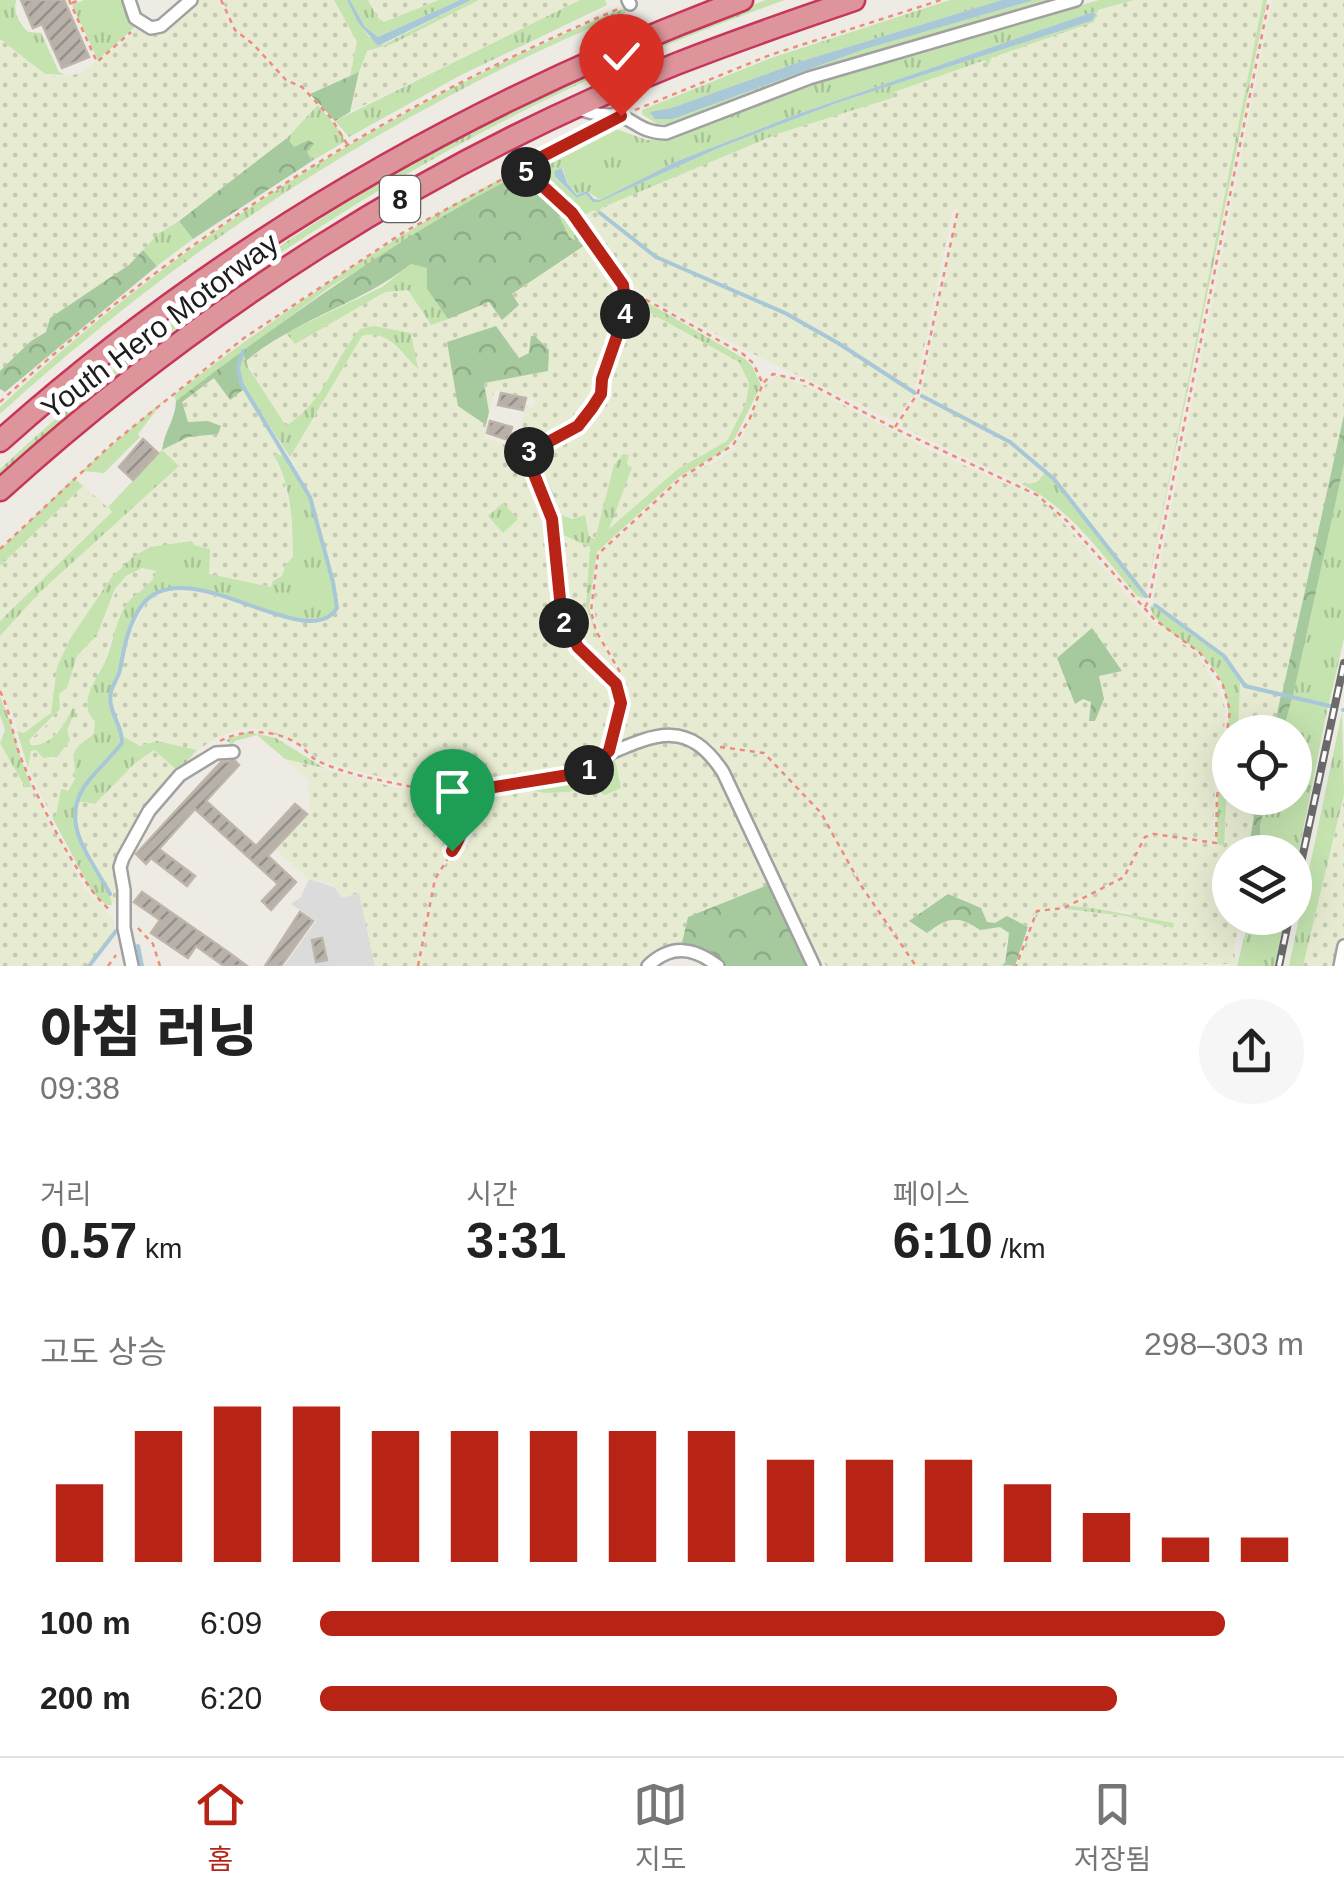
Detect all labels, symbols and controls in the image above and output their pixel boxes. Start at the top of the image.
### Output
pin [579,14,664,117]
icon: check [594,29,649,84]
pin: 5 [501,147,551,197]
text: 5 [518,156,534,187]
road number: 8 [380,176,420,222]
street label: Youth Hero Motorway [35,226,284,425]
pin: 4 [600,289,650,339]
text: 4 [617,298,633,329]
pin: 3 [504,427,554,477]
text: 3 [521,436,537,467]
pin: 2 [539,598,589,648]
text: 2 [556,607,572,638]
map controls [1212,715,1312,935]
button: locate [1212,715,1312,815]
pin: 1 [564,745,614,795]
pin [410,749,495,852]
text: 1 [581,754,597,785]
icon: arrive [425,764,480,819]
button: layers [1212,835,1312,935]
button: share [1199,999,1304,1104]
text: 아침 러닝 [40,1001,258,1063]
text: 09:38 [40,1070,120,1106]
text: 거리 [40,1179,92,1210]
text: 시간 [466,1179,518,1210]
text: 페이스 [893,1179,970,1210]
text: 0.57 [40,1213,137,1269]
text: 3:31 [466,1213,566,1269]
text: 6:10 [893,1213,993,1269]
text: km [137,1233,182,1264]
text: /km [993,1233,1046,1264]
text: 298–303 m [1144,1326,1304,1362]
text: 고도 상승 [40,1334,167,1370]
text: 100 m [40,1605,131,1641]
text: 6:09 [200,1605,262,1641]
text: 200 m [40,1680,131,1716]
text: 6:20 [200,1680,262,1716]
tab: 홈 [193,1777,248,1877]
tab: 지도 [633,1777,688,1877]
tab: 저장됨 [1074,1777,1151,1877]

